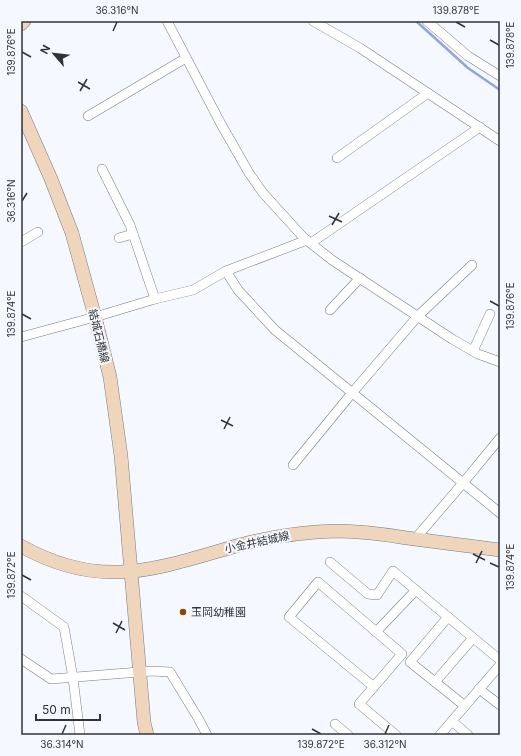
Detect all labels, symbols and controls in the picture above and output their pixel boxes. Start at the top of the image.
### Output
text: 36.316°N [95,4,139,16]
text: 139.878°E [432,4,480,16]
text: 139.878°E [504,21,516,69]
text: 139.876°E [5,28,17,76]
north arrow [34,34,74,74]
text: N [37,42,53,56]
text: 36.316°N [5,179,17,223]
text: 139.876°E [504,282,516,330]
text: 139.874°E [5,291,17,337]
street label: 結城石橋線 [86,308,112,364]
street label: 小金井結城線 [223,528,291,556]
text: 139.874°E [504,544,516,590]
text: 139.872°E [5,551,17,599]
place label: 玉岡幼稚園 [191,605,246,619]
marker: 玉岡幼稚園 [178,607,188,617]
scale bar [36,696,100,722]
text: 50 m [42,702,71,717]
text: 36.314°N [40,738,84,750]
text: 139.872°E [297,738,345,750]
text: 36.312°N [363,738,407,750]

